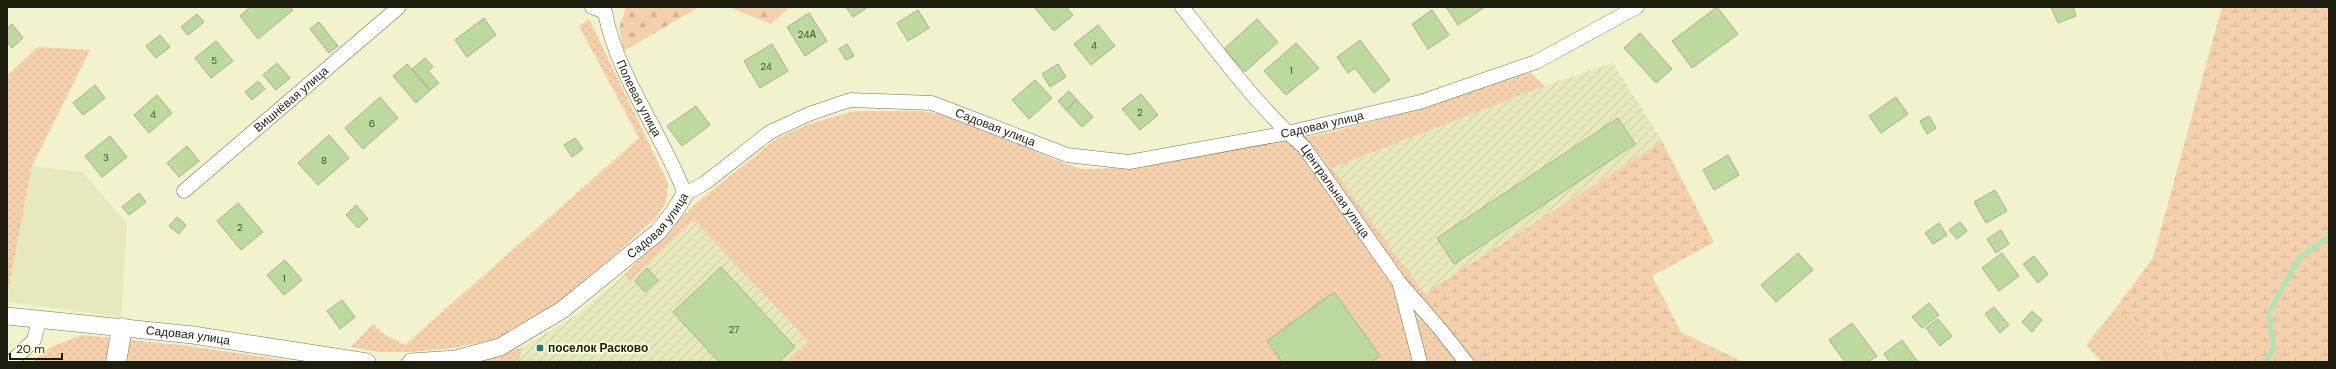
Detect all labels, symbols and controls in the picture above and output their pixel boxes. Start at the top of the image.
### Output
house number: 24А [798,28,816,41]
house number: 4 [1091,39,1097,52]
house number: 5 [211,54,217,67]
street label: Полевая улица [613,57,665,140]
house number: 24 [760,60,772,73]
street label: Вишнёвая улица [250,63,332,136]
house number: 1 [1289,64,1293,77]
street label: Садовая улица [953,105,1038,150]
house number: 2 [1137,106,1143,119]
street label: Садовая улица [1279,107,1366,142]
house number: 4 [150,108,156,121]
house number: 6 [369,117,375,130]
street label: Центральная улица [1297,141,1374,241]
house number: 3 [103,151,109,164]
house number: 8 [321,154,327,167]
street label: Садовая улица [623,189,692,262]
house number: 2 [237,221,243,234]
house number: 1 [282,272,286,285]
street label: Садовая улица [145,322,232,349]
house number: 27 [729,323,739,336]
scale bar [10,335,62,361]
place label: поселок Расково [548,340,648,356]
text: 20 m [16,341,45,357]
marker: поселок Расково [535,343,545,353]

